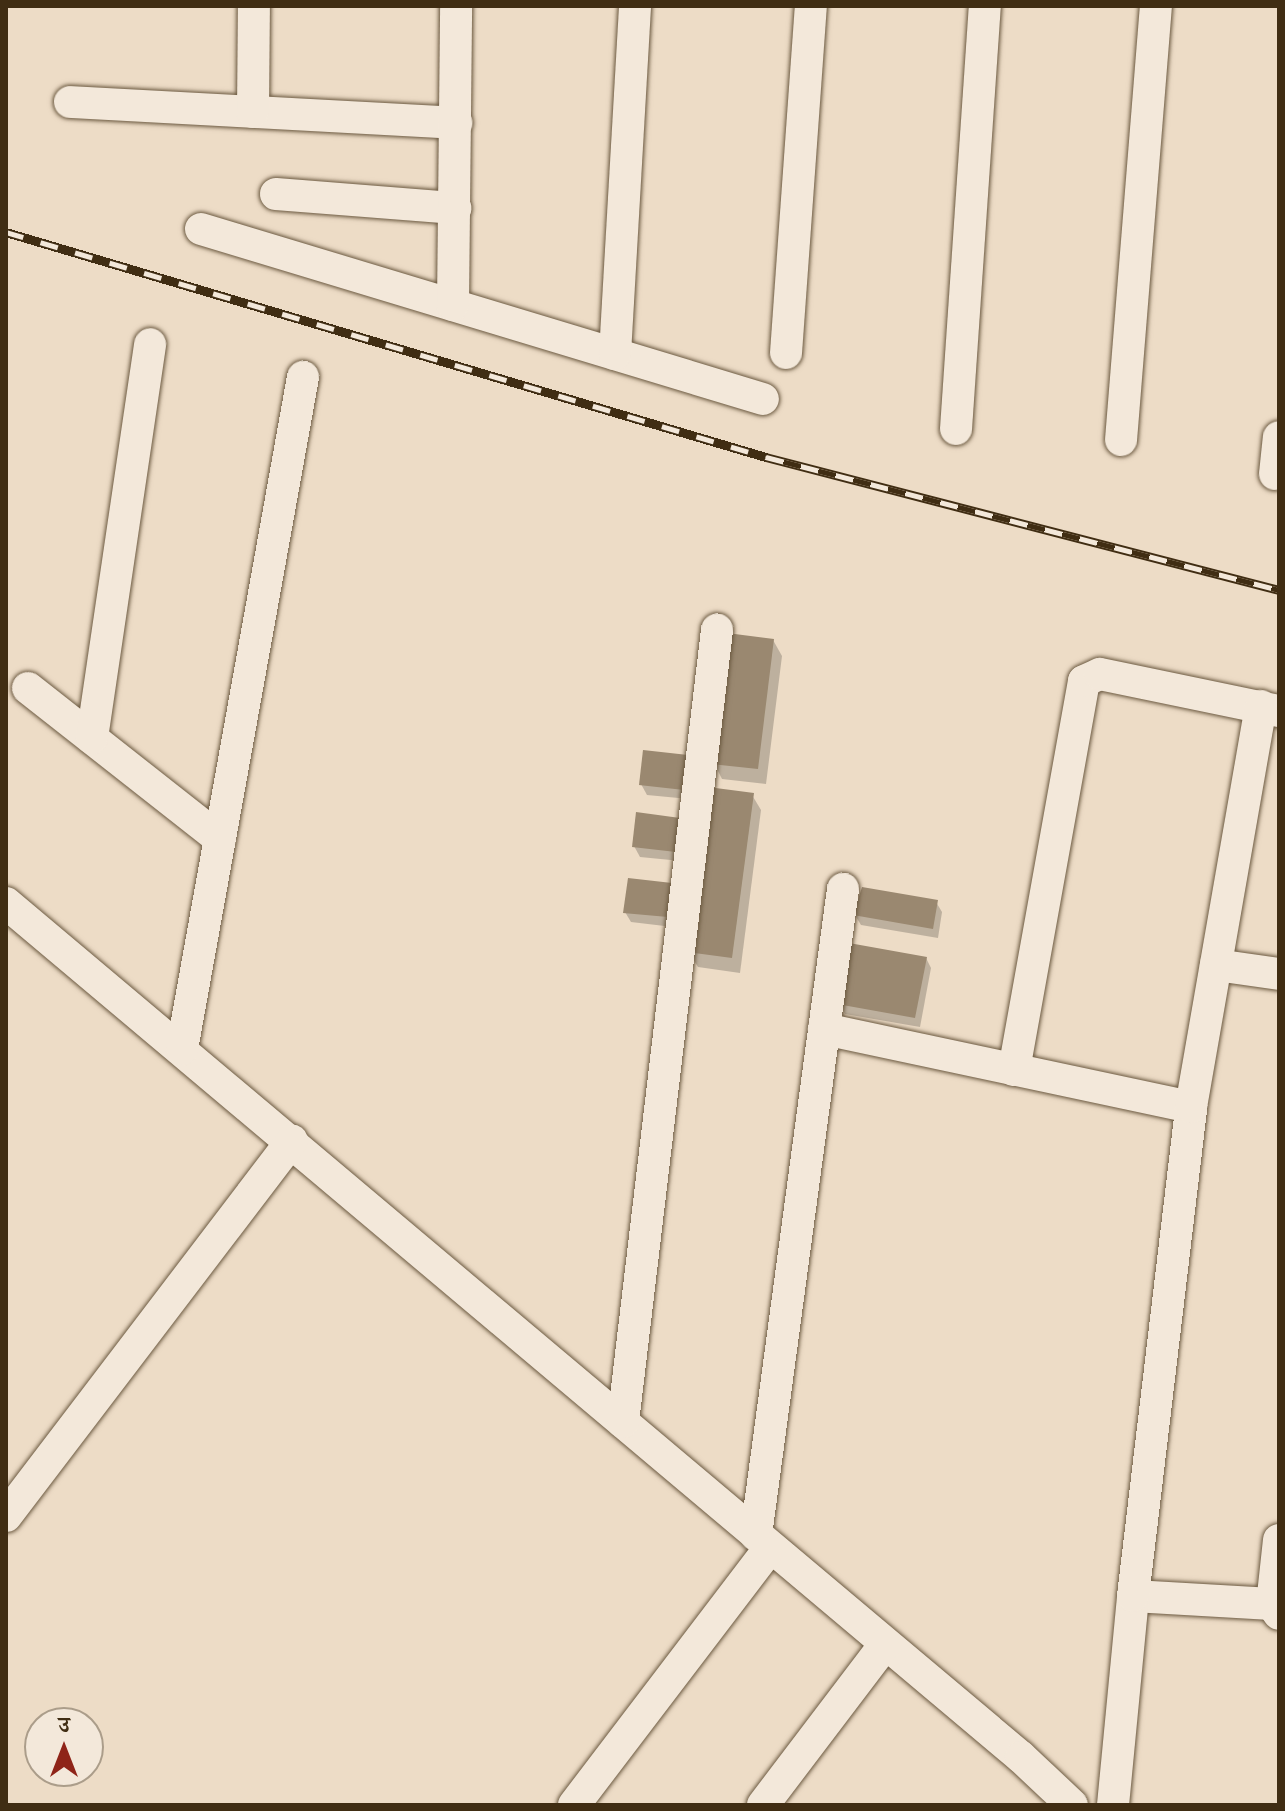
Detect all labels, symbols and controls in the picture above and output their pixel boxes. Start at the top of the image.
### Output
north arrow [24,1707,104,1787]
text: उ [58,1711,70,1738]

